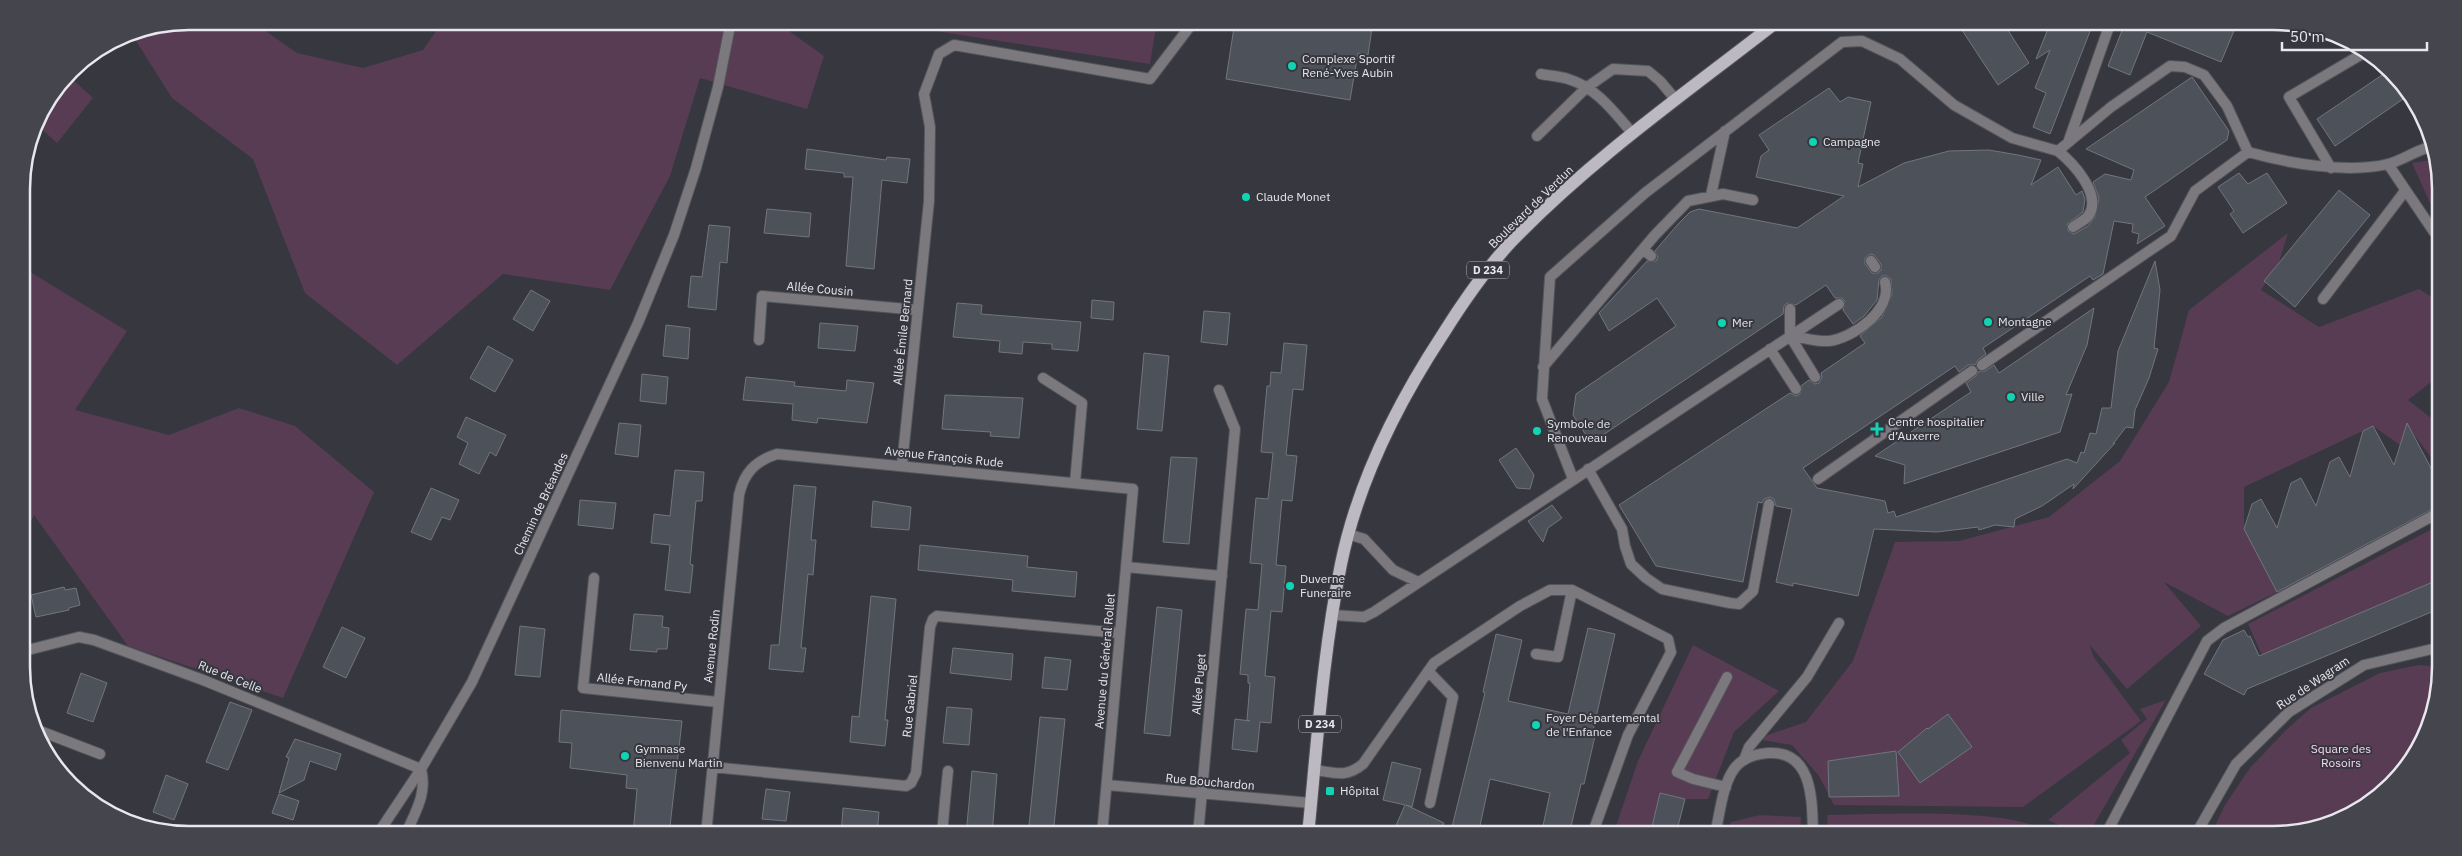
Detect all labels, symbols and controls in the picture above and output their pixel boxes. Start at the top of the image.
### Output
scale bar [2282,20,2427,52]
text: 50 m [2290,27,2325,46]
place label: Complexe Sportif René-Yves Aubin [1302,51,1395,80]
marker: Complexe Sportif René-Yves Aubin [1286,60,1298,72]
place label: Campagne [1823,134,1881,149]
marker: Campagne [1807,136,1819,148]
street label: Boulevard de Verdun [1485,162,1576,251]
place label: Claude Monet [1256,189,1330,204]
marker: Claude Monet [1240,191,1252,203]
road number: D 234 [1467,262,1509,278]
street label: Allée Cousin [786,278,854,299]
street label: Allée Émile Bernard [889,278,916,386]
place label: Montagne [1998,314,2052,329]
place label: Mer [1732,315,1753,330]
marker: Montagne [1982,316,1994,328]
marker: Mer [1716,317,1728,329]
place label: Ville [2021,389,2045,404]
marker: Ville [2005,391,2017,403]
place label: Centre hospitalier d’Auxerre [1888,414,1985,443]
place label: Symbole de Renouveau [1547,416,1611,445]
marker: Centre hospitalier d’Auxerre [1870,422,1884,436]
marker: Symbole de Renouveau [1531,425,1543,437]
street label: Avenue François Rude [884,443,1005,470]
street label: Chemin de Bréandes [510,450,571,558]
place label: Duverne Funeraire [1300,571,1352,600]
marker: Duverne Funeraire [1284,580,1296,592]
street label: Avenue du Général Rollet [1091,592,1118,729]
street label: Avenue Rodin [700,608,723,683]
street label: Allée Puget [1188,653,1209,715]
street label: Rue de Wagram [2273,653,2352,713]
street label: Rue de Celle [196,657,265,696]
street label: Allée Fernand Py [596,669,688,694]
street label: Rue Gabriel [899,674,920,738]
place label: Foyer Départemental de l'Enfance [1546,710,1660,739]
road number: D 234 [1299,716,1341,732]
marker: Foyer Départemental de l'Enfance [1530,719,1542,731]
place label: Gymnase Bienvenu Martin [635,741,723,770]
park label: Square des Rosoirs [2311,741,2371,770]
marker: Gymnase Bienvenu Martin [619,750,631,762]
street label: Rue Bouchardon [1165,770,1255,793]
place label: Hôpital [1340,783,1379,798]
marker: Hôpital [1324,785,1336,797]

